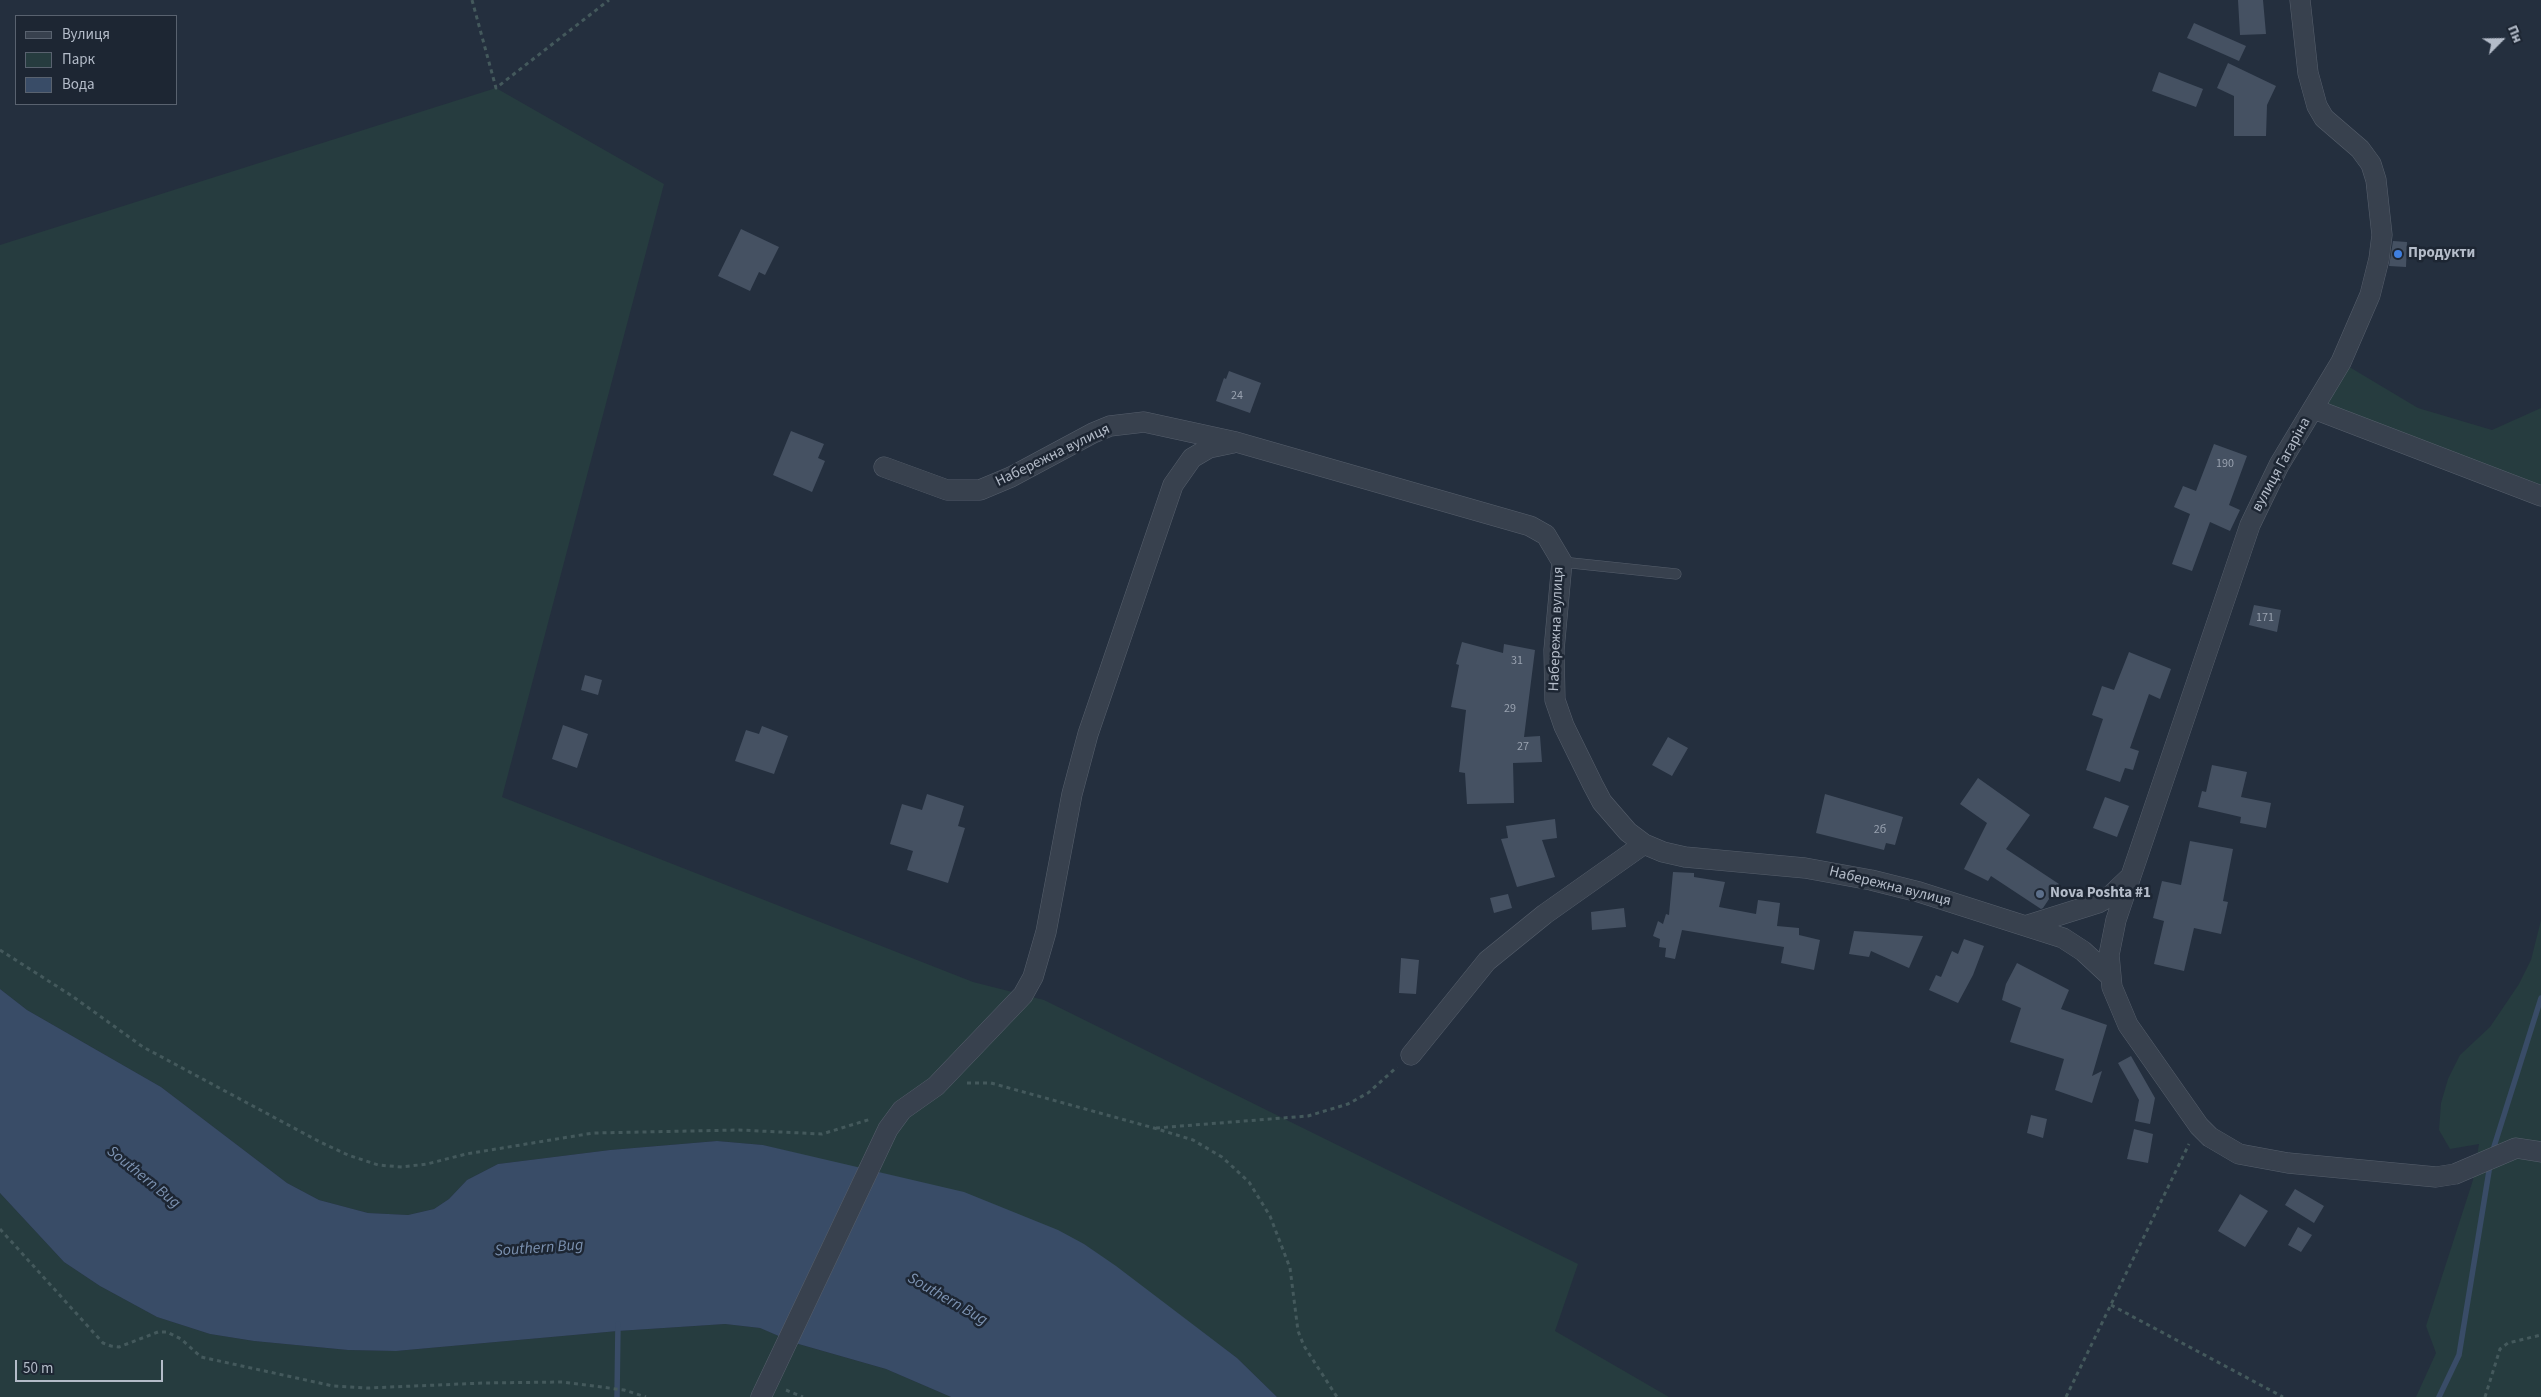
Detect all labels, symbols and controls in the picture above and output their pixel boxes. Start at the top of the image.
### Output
legend [15,15,178,105]
north arrow [2476,15,2526,65]
text: Пн [2502,22,2527,46]
text: Вулиця [62,24,110,45]
text: Парк [62,49,95,70]
text: Вода [62,74,95,95]
place label: Продукти [2408,245,2475,263]
marker: Продукти [2392,248,2404,260]
house number: 24 [1231,389,1243,403]
street label: вулиця Гагаріна [2249,415,2315,515]
street label: Набережна вулиця [993,421,1113,491]
house number: 190 [2216,457,2234,471]
street label: Набережна вулиця [1546,566,1568,692]
house number: 171 [2256,611,2274,625]
house number: 31 [1511,654,1523,668]
house number: 29 [1504,702,1516,716]
house number: 27 [1517,740,1529,754]
house number: 2б [1874,823,1886,837]
street label: Набережна вулиця [1827,863,1953,911]
place label: Nova Poshta #1 [2050,885,2151,903]
marker: Nova Poshta #1 [2034,888,2046,900]
water label: Southern Bug [102,1143,184,1213]
water label: Southern Bug [494,1236,584,1262]
water label: Southern Bug [904,1269,990,1331]
scale bar [18,1350,165,1382]
text: 50 m [23,1358,53,1379]

